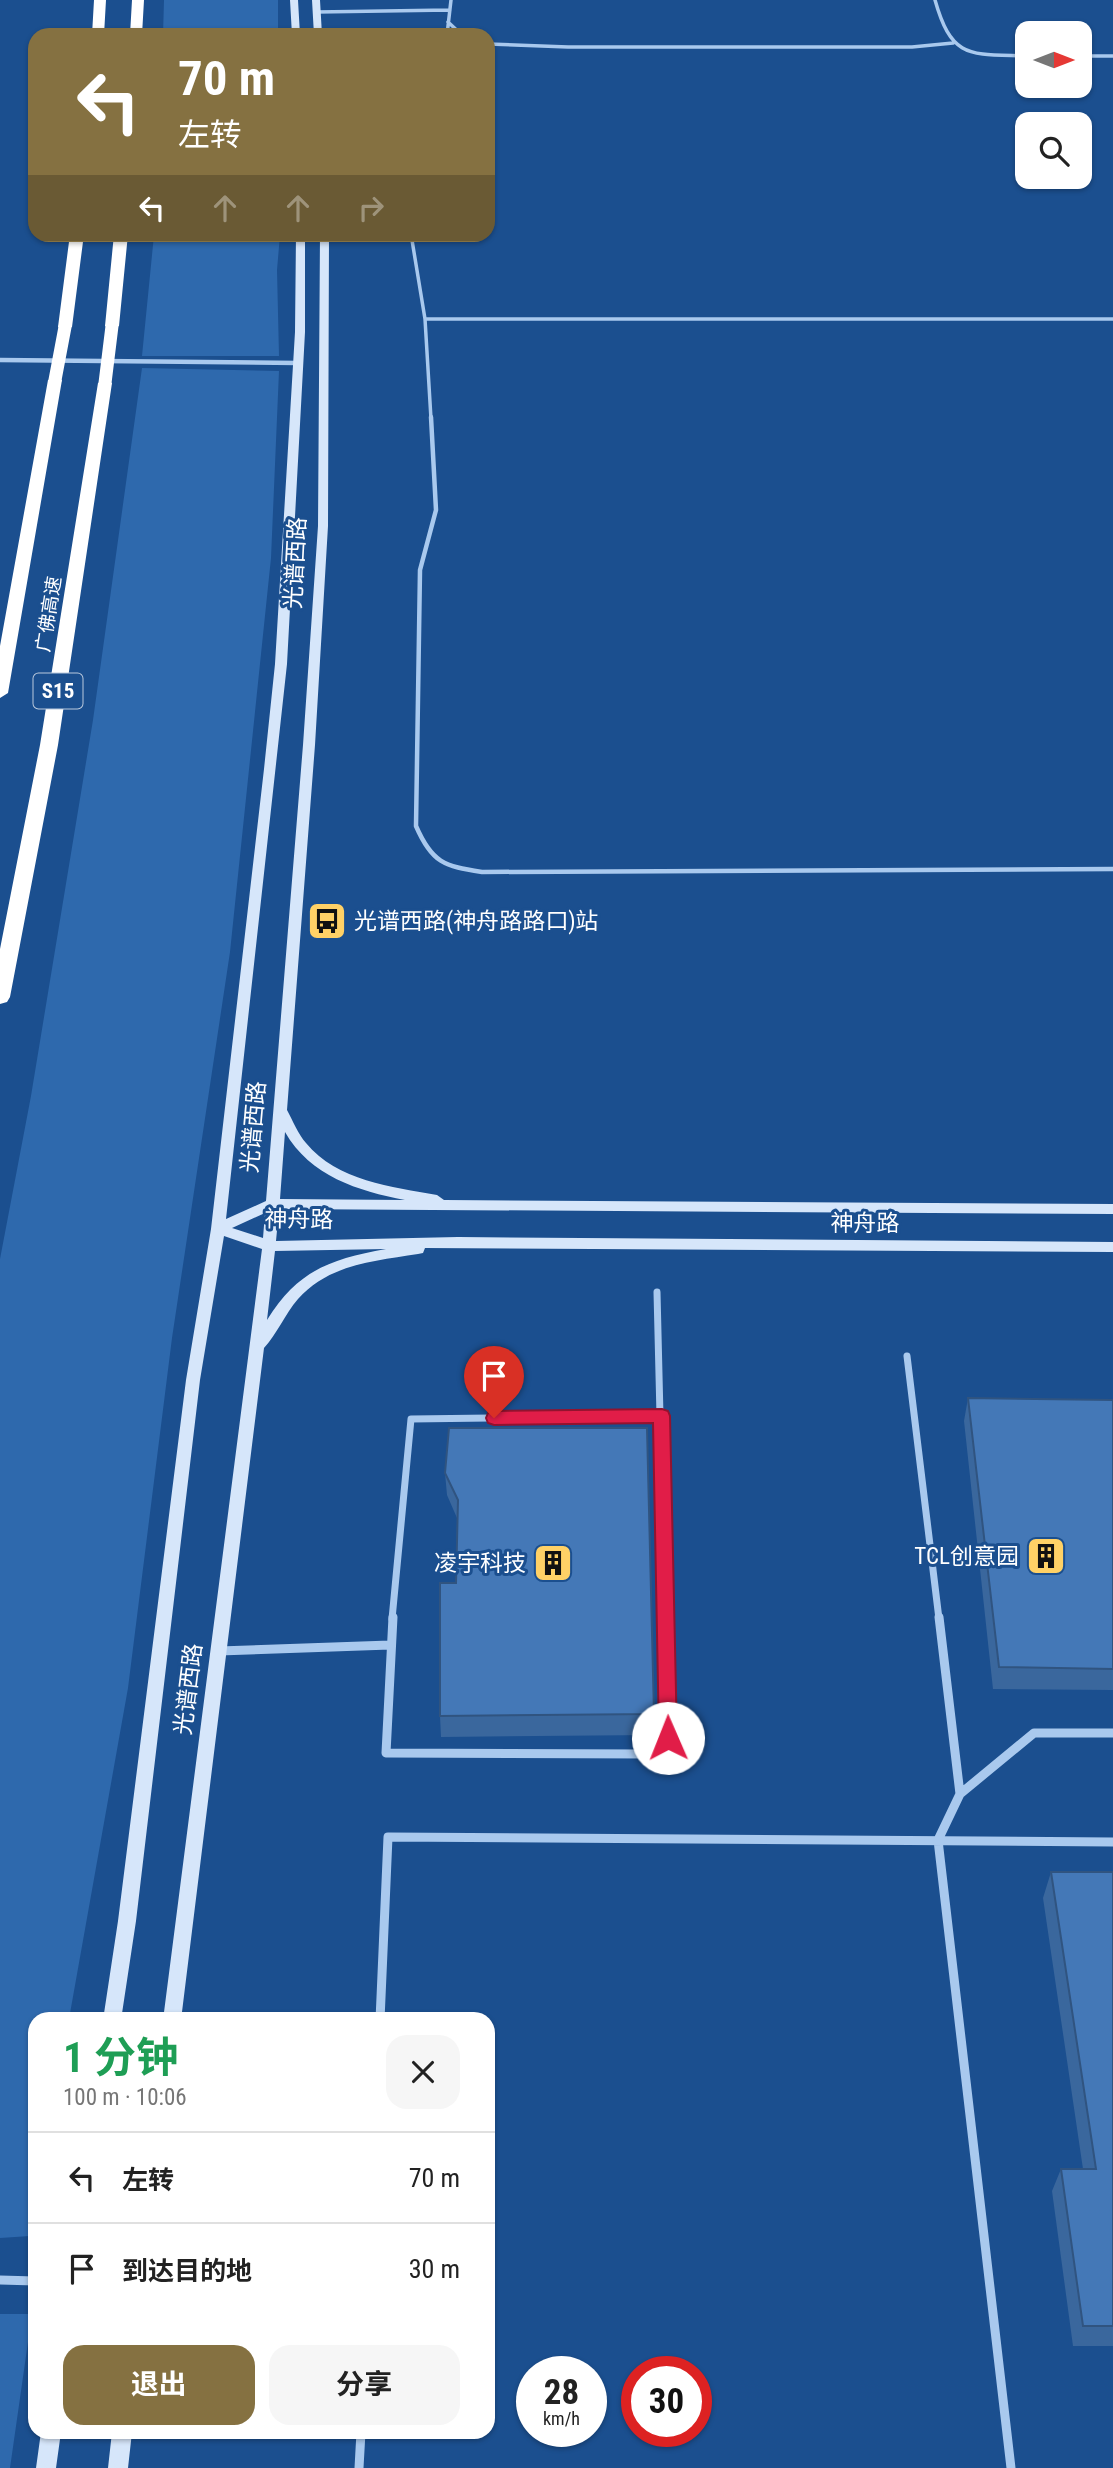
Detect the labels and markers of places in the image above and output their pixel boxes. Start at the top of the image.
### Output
bus stop icon: 光谱西路(神舟路路口)站 [306,900,348,942]
place label: 光谱西路(神舟路路口)站 [354,908,599,935]
pin [464,1346,524,1418]
building icon: TCL创意园 [1025,1535,1067,1577]
building icon: 凌宇科技 [532,1542,574,1584]
place label: TCL创意园 [914,1543,1019,1570]
place label: 凌宇科技 [434,1550,526,1577]

